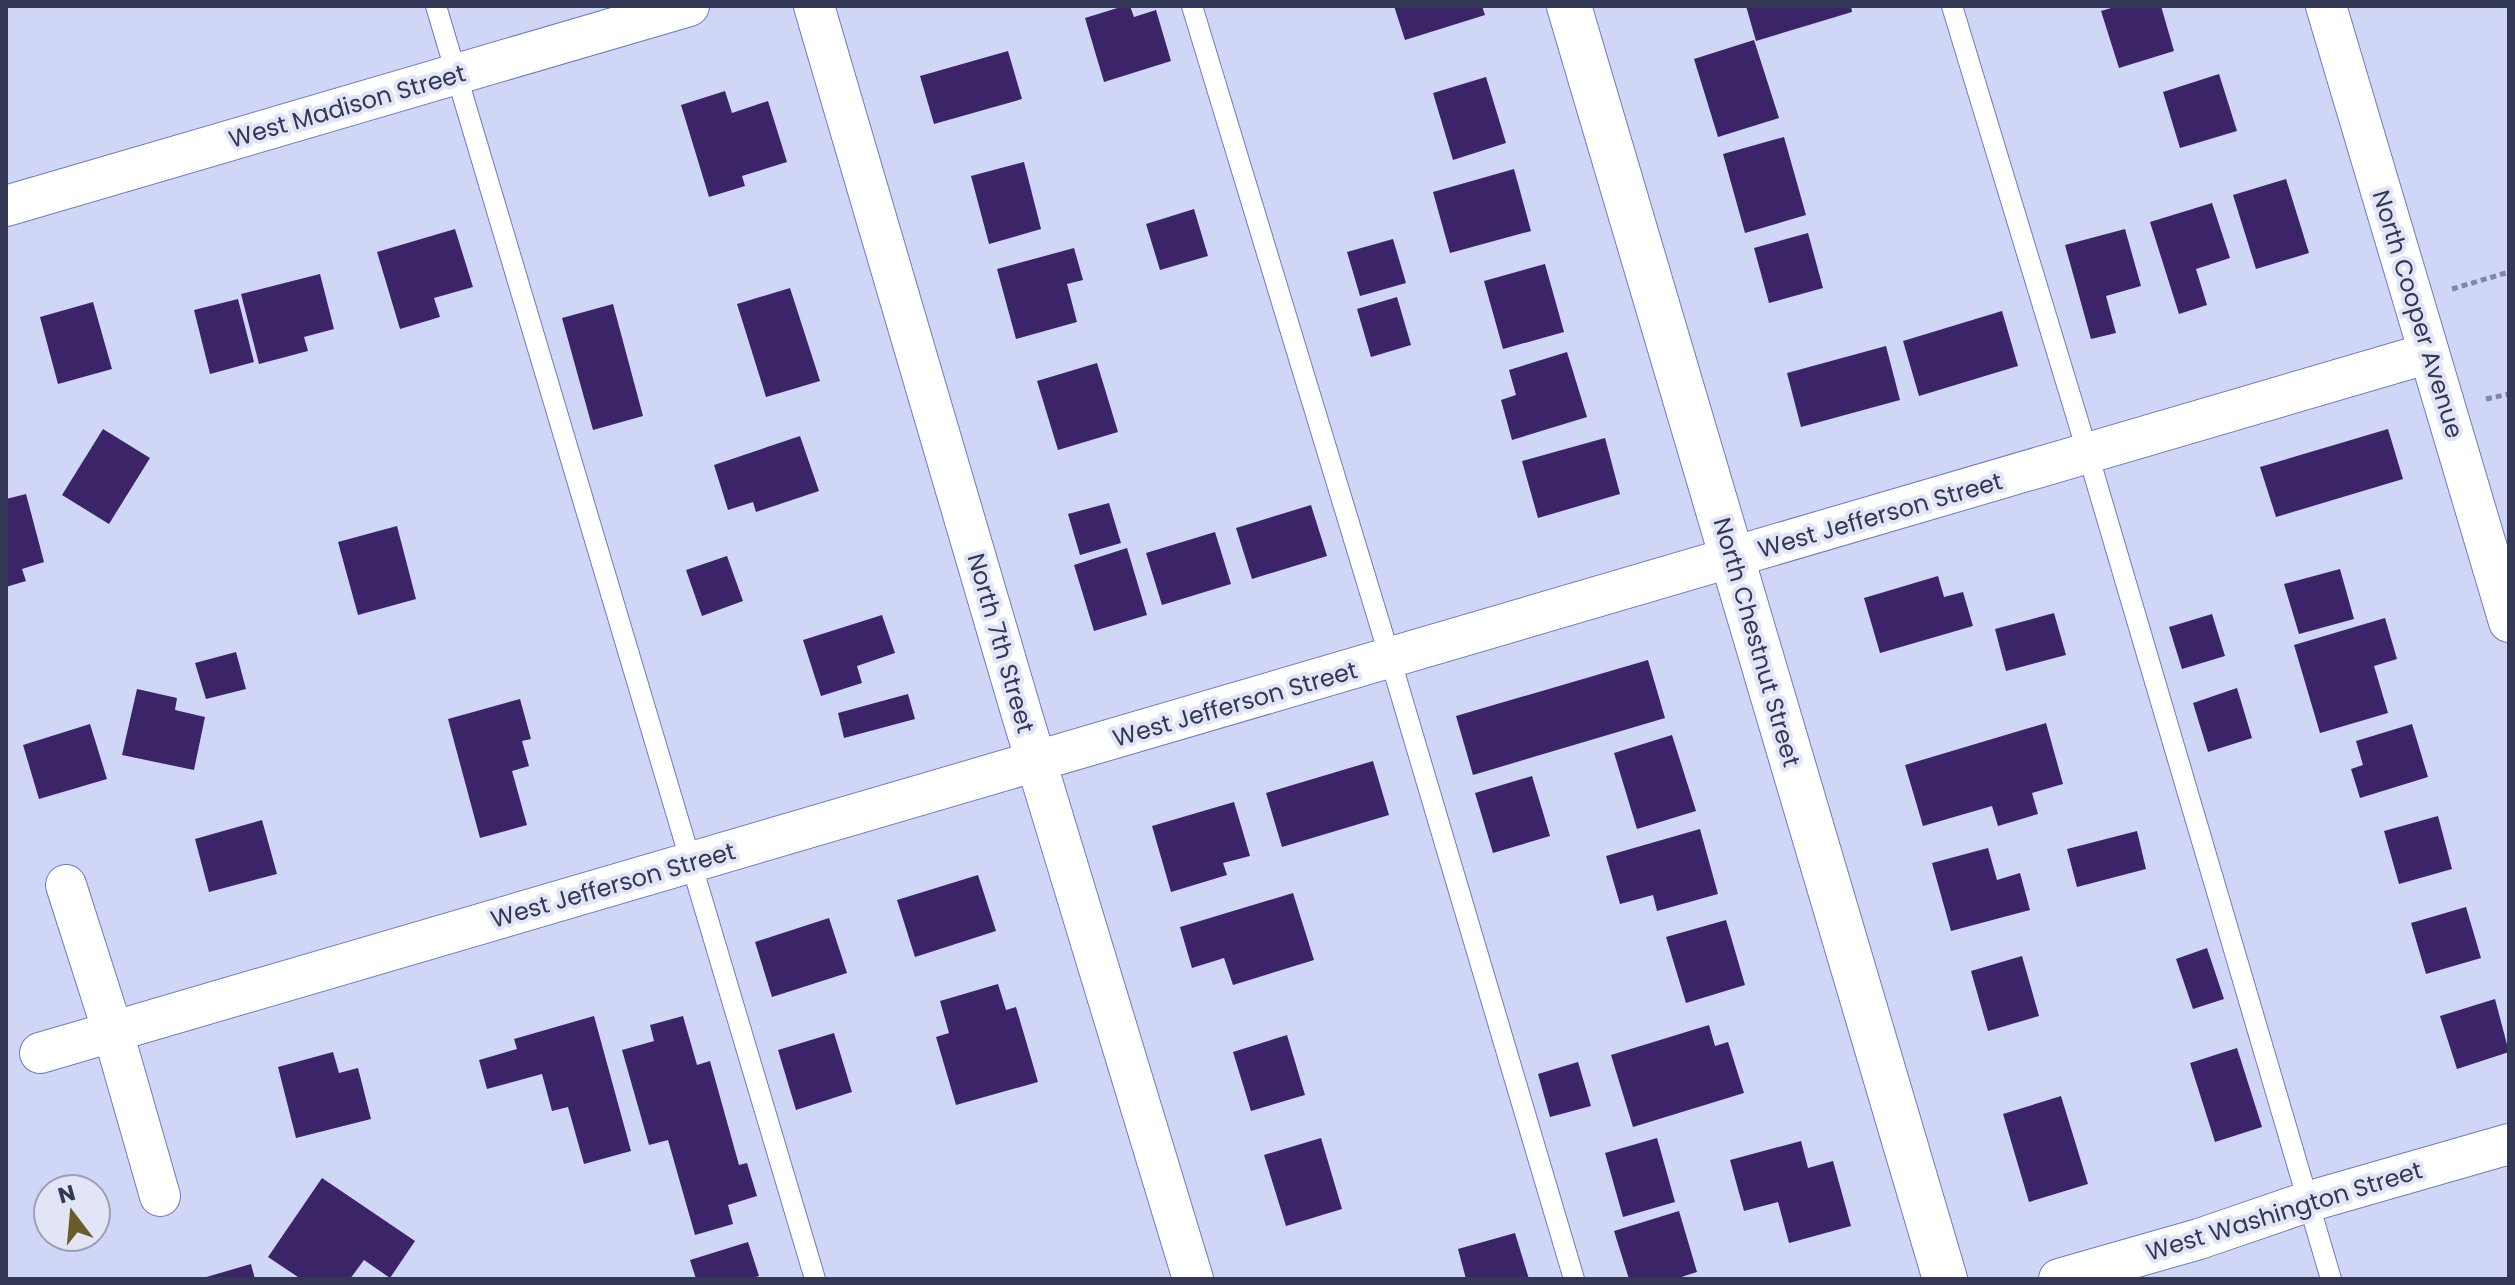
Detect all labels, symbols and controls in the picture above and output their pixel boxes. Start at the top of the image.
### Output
street label: West Madison Street [225,56,469,156]
street label: North Cooper Avenue [2365,186,2471,442]
street label: West Jefferson Street [1754,464,2006,566]
street label: North Chestnut Street [1706,514,1808,770]
street label: North 7th Street [960,549,1042,737]
street label: West Jefferson Street [1109,653,1361,755]
street label: West Jefferson Street [487,834,739,936]
street label: West Washington Street [2142,1153,2426,1269]
north arrow [32,1173,112,1253]
text: N [54,1177,79,1211]

